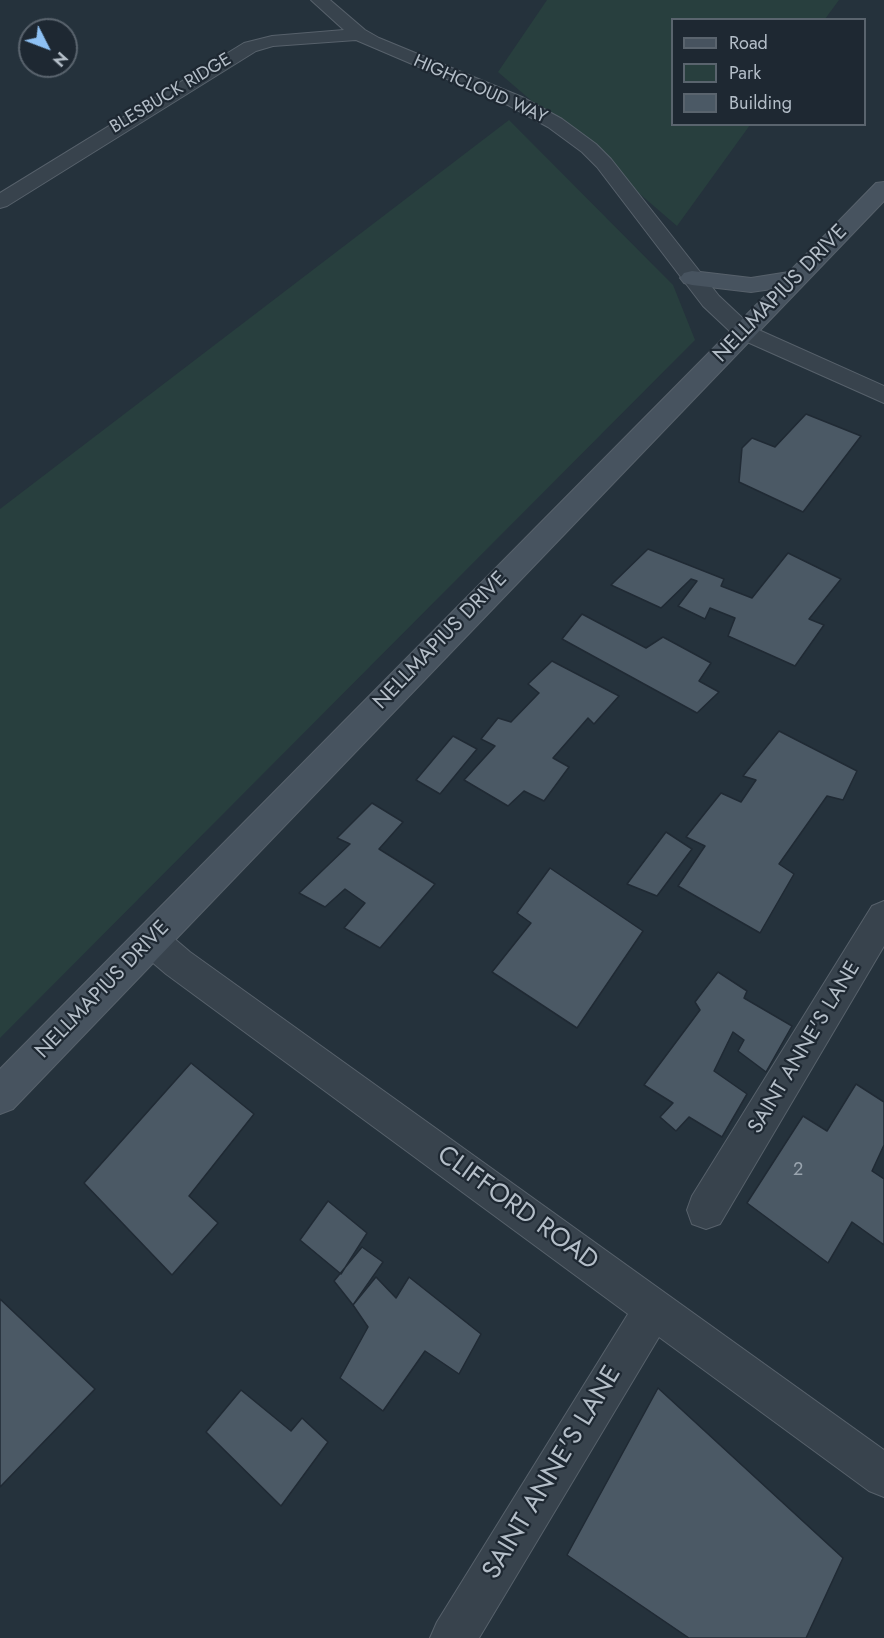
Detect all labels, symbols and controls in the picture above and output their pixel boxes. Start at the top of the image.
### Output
north arrow [18,18,78,78]
legend [671,18,866,126]
text: Road [729,30,768,56]
text: N [47,47,73,71]
street label: BLESBUCK RIDGE [106,49,236,139]
street label: HIGHCLOUD WAY [410,51,550,129]
text: Park [729,60,761,86]
text: Building [729,90,792,116]
street label: NELLMAPIUS DRIVE [709,220,853,368]
street label: NELLMAPIUS DRIVE [369,567,513,715]
street label: NELLMAPIUS DRIVE [31,916,175,1064]
street label: SAINT ANNE'S LANE [744,957,866,1139]
street label: CLIFFORD ROAD [430,1140,604,1278]
house number: 2 [793,1160,803,1182]
street label: SAINT ANNE'S LANE [477,1361,629,1585]

